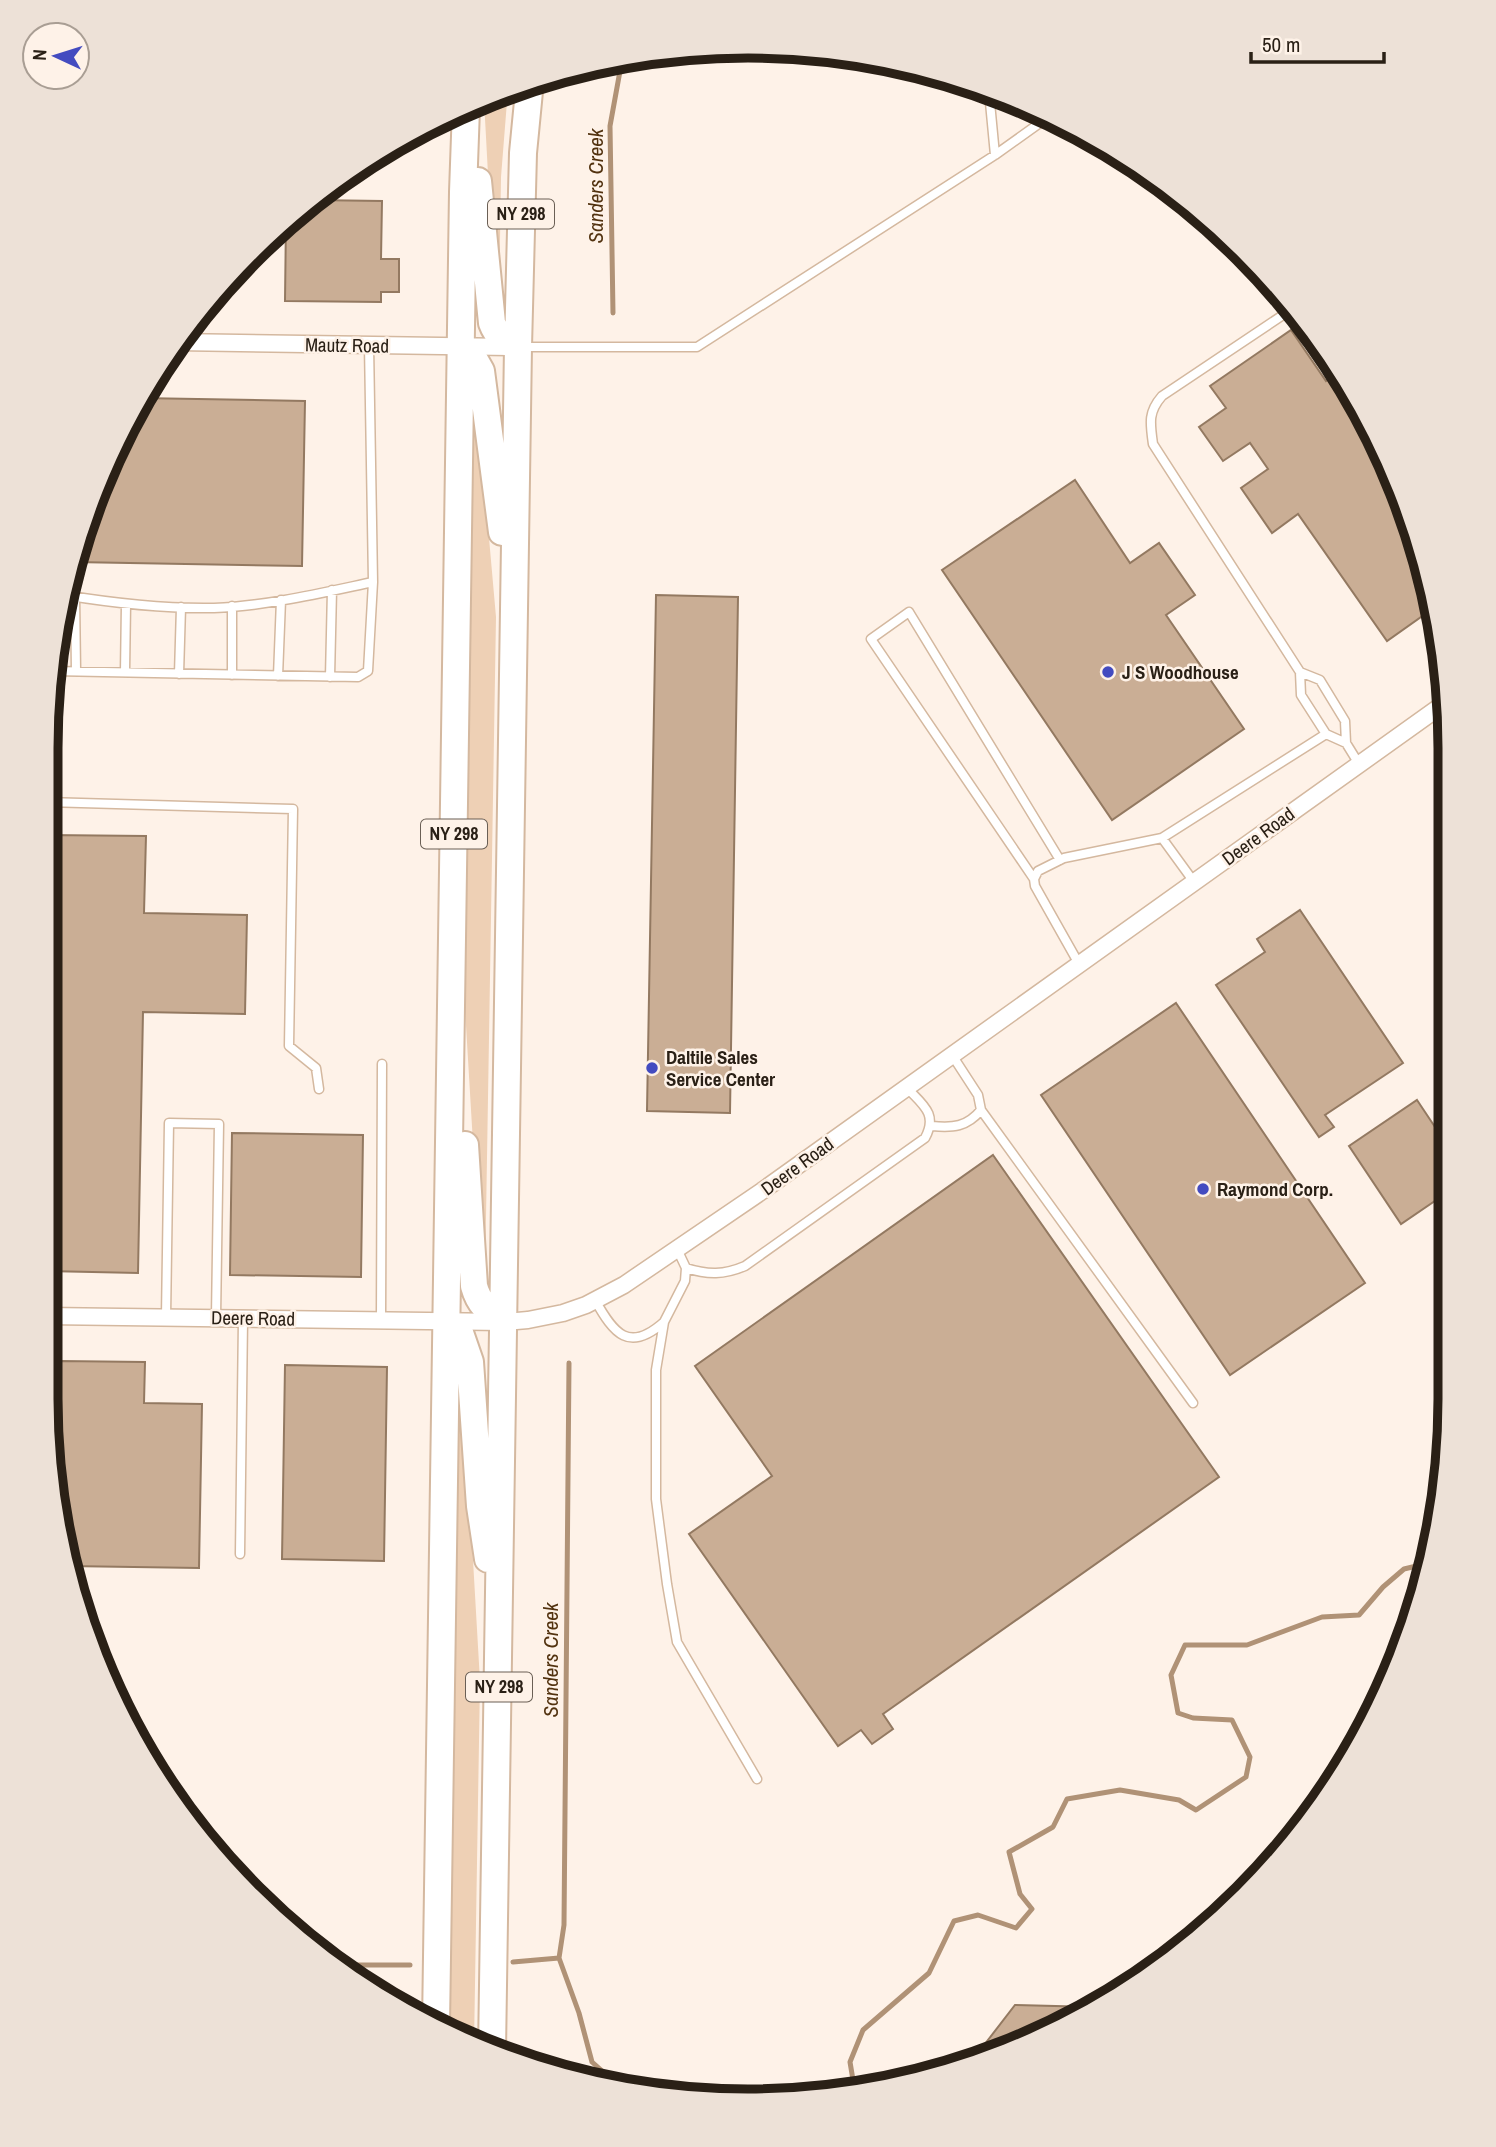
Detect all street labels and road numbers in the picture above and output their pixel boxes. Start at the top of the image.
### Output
road number: NY 298 [488,200,554,229]
street label: Mautz Road [305,331,389,359]
street label: Deere Road [1216,801,1300,871]
road number: NY 298 [421,820,487,848]
street label: Deere Road [755,1131,839,1201]
street label: Deere Road [211,1304,295,1332]
road number: NY 298 [466,1672,532,1702]

